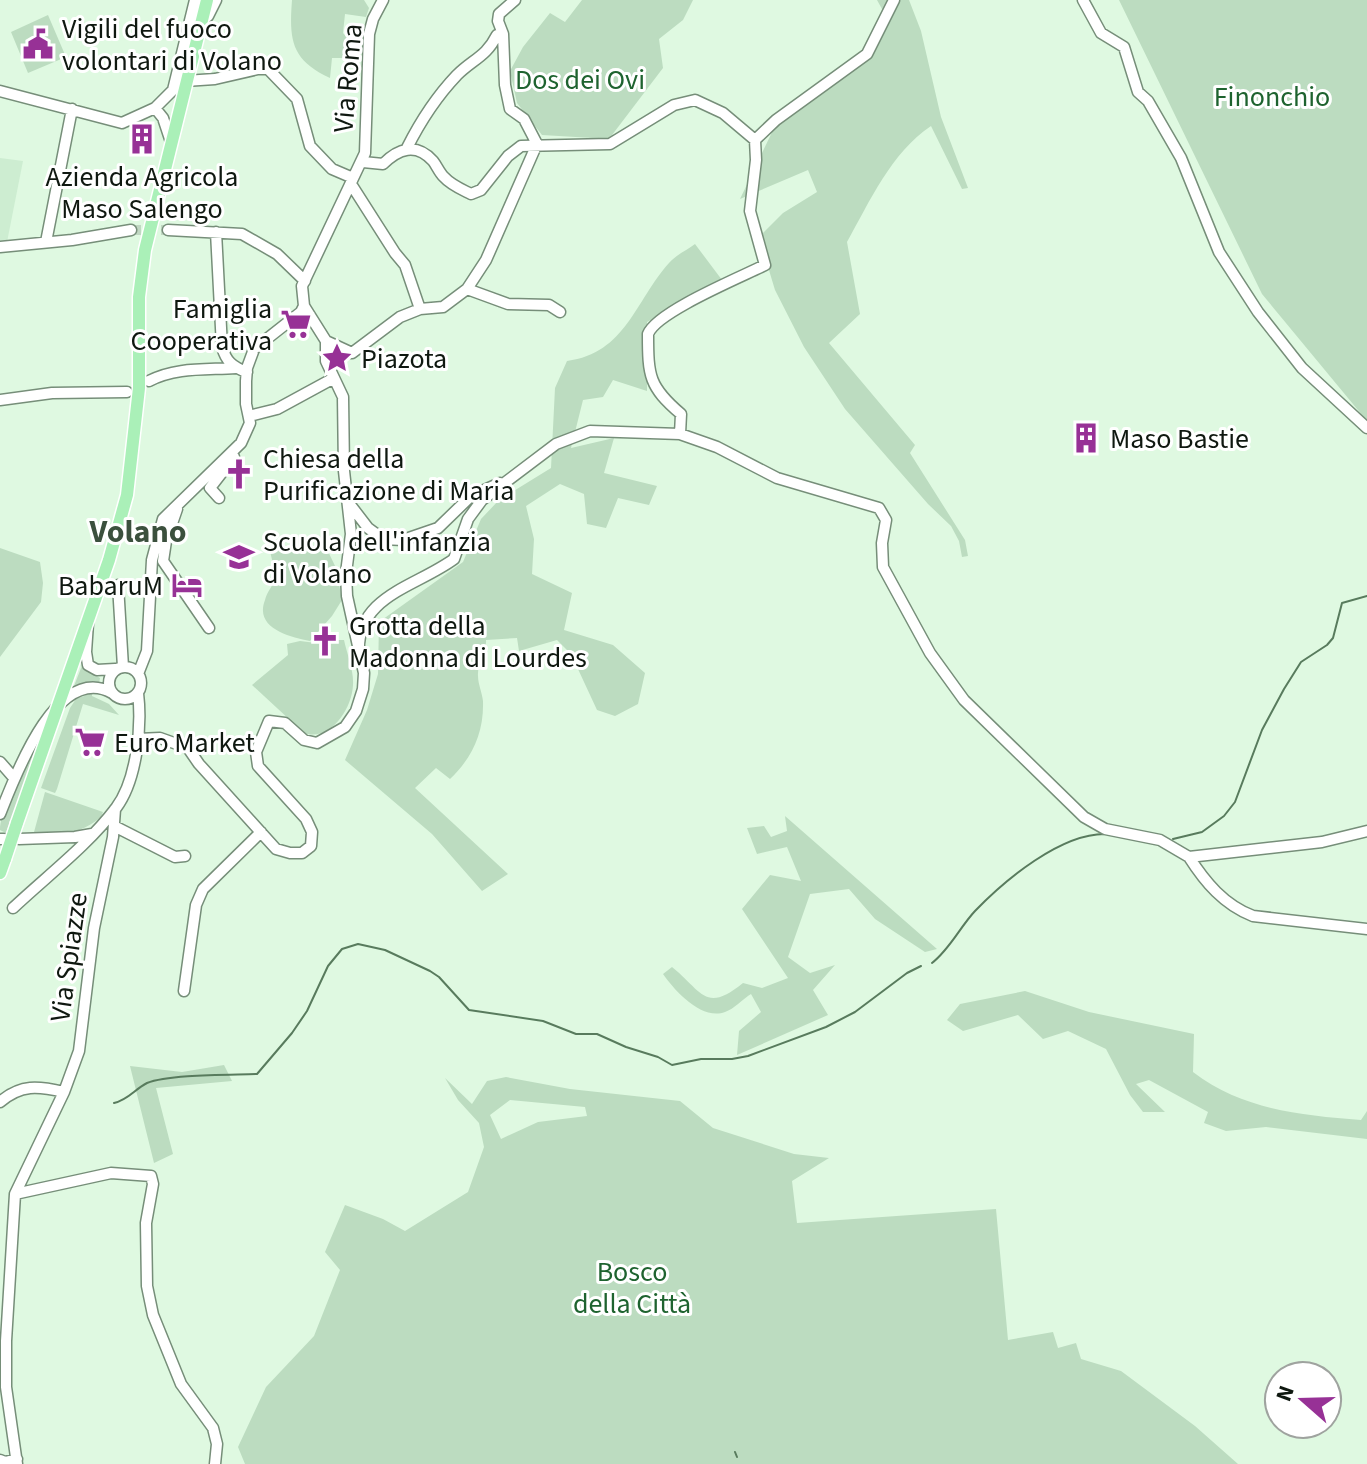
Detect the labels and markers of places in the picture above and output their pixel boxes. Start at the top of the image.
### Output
place label: Vigili del fuoco volontari di Volano [62,9,282,81]
public building icon: Vigili del fuoco volontari di Volano [21,27,55,61]
building icon: Azienda Agricola Maso Salengo [125,122,159,156]
place label: Azienda Agricola Maso Salengo [46,157,238,229]
place label: Famiglia Cooperativa [130,289,272,361]
supermarket icon: Famiglia Cooperativa [279,307,313,341]
place label: Piazota [361,339,447,379]
place icon: Piazota [320,341,354,375]
place label: Maso Bastie [1110,419,1249,459]
building icon: Maso Bastie [1069,421,1103,455]
place label: Chiesa della Purificazione di Maria [263,439,514,511]
church icon: Chiesa della Purificazione di Maria [222,457,256,491]
place label: Scuola dell'infanzia di Volano [263,522,491,594]
school or university icon: Scuola dell'infanzia di Volano [222,540,256,574]
place label: BabaruM [58,566,163,606]
hotel icon: BabaruM [170,568,204,602]
place label: Grotta della Madonna di Lourdes [349,606,587,678]
church icon: Grotta della Madonna di Lourdes [308,624,342,658]
place label: Euro Market [114,723,255,763]
supermarket icon: Euro Market [73,725,107,759]

